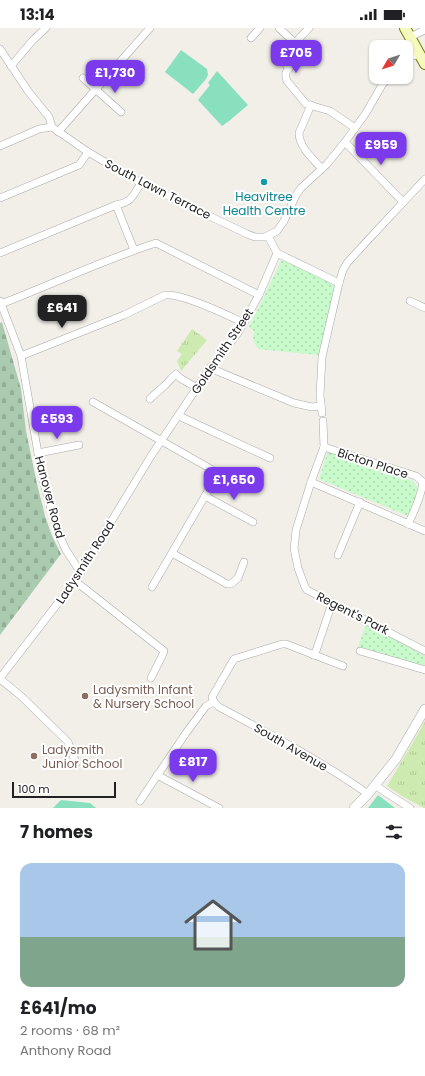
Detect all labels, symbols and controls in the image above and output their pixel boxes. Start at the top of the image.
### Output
text: 13:14 [20,4,55,25]
pin: £705 [272,40,320,74]
north arrow [369,40,413,84]
map controls [369,40,413,84]
text: £705 [280,43,312,62]
pin: £1,730 [82,60,148,94]
text: £1,730 [95,63,135,82]
pin: £959 [357,132,405,166]
text: £959 [364,135,398,154]
street label: South Lawn Terrace [102,155,214,223]
marker: Heavitree Health Centre [259,177,269,187]
place label: Heavitree Health Centre [223,188,305,219]
pin: £641 [38,295,86,329]
text: £641 [47,298,77,317]
street label: Goldsmith Street [187,305,257,397]
pin: £593 [33,406,81,440]
text: £593 [41,409,73,428]
street label: Bicton Place [336,444,410,482]
street label: Hanover Road [31,454,69,540]
pin: £1,650 [201,467,267,501]
text: £1,650 [213,470,255,489]
street label: Ladysmith Road [52,517,118,607]
street label: Regent's Park [314,587,393,639]
place label: Ladysmith Infant & Nursery School [93,681,194,712]
marker: Ladysmith Infant & Nursery School [80,691,90,701]
street label: South Avenue [251,719,331,775]
place label: Ladysmith Junior School [42,741,122,772]
pin: £817 [169,749,217,783]
marker: Ladysmith Junior School [29,751,39,761]
text: £817 [179,752,207,771]
scale bar [12,780,116,799]
text: 100 m [18,781,50,797]
text: 7 homes [20,820,93,844]
icon: filters [383,821,405,843]
icon: home [177,889,249,961]
text: £641/mo [20,996,97,1020]
text: 2 rooms · 68 m² [20,1021,120,1040]
text: Anthony Road [20,1041,111,1060]

